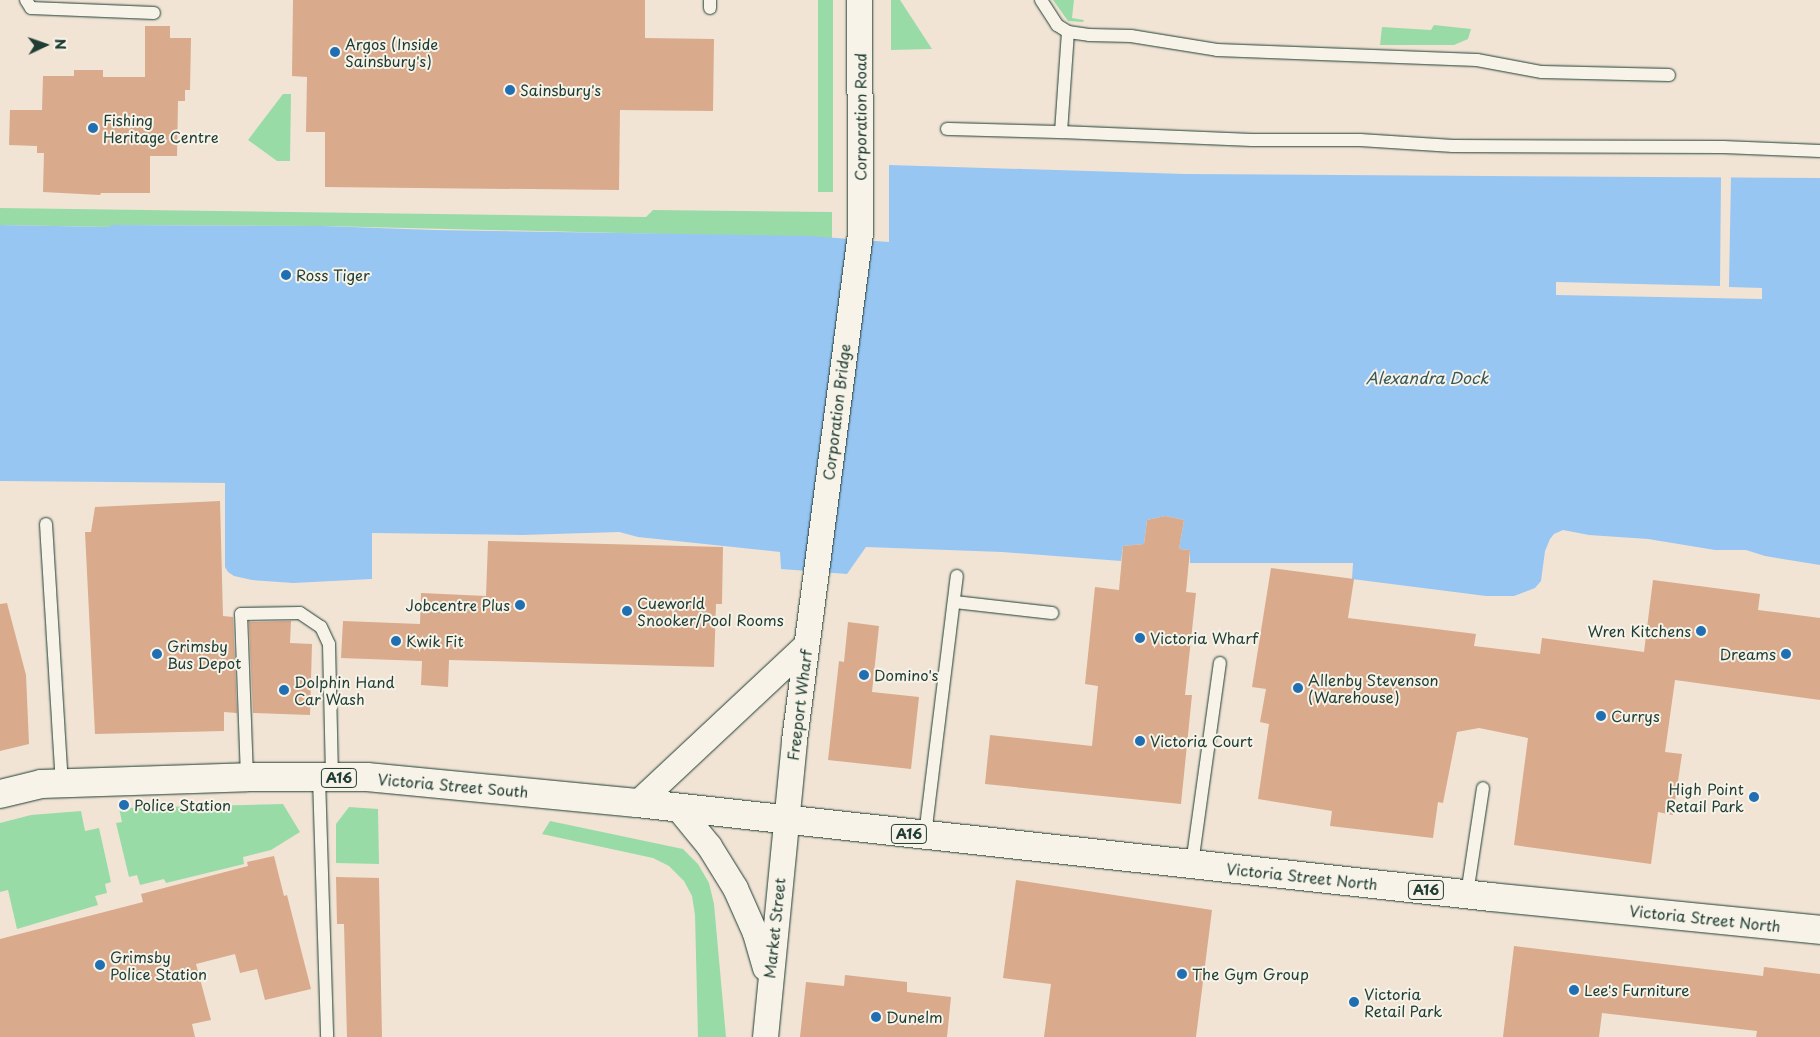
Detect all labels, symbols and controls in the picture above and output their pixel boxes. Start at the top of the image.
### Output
north arrow [20,20,70,70]
place label: Argos (Inside Sainsbury's) [345,34,439,69]
text: N [50,38,71,50]
marker: Argos (Inside Sainsbury's) [329,46,341,58]
street label: Corporation Road [851,53,869,181]
place label: Sainsbury's [520,81,601,99]
marker: Sainsbury's [504,84,516,96]
place label: Fishing Heritage Centre [103,110,220,145]
marker: Fishing Heritage Centre [87,122,99,134]
place label: Ross Tiger [296,266,371,284]
marker: Ross Tiger [280,269,292,281]
street label: Corporation Bridge [819,342,853,482]
water label: Alexandra Dock [1366,367,1488,387]
place label: Cueworld Snooker/Pool Rooms [637,593,784,628]
place label: Jobcentre Plus [405,596,510,614]
marker: Jobcentre Plus [514,599,526,611]
marker: Cueworld Snooker/Pool Rooms [621,605,633,617]
place label: Wren Kitchens [1587,622,1691,640]
marker: Wren Kitchens [1695,625,1707,637]
place label: Victoria Wharf [1150,629,1258,647]
place label: Kwik Fit [406,632,464,650]
marker: Victoria Wharf [1134,632,1146,644]
marker: Kwik Fit [390,635,402,647]
place label: Grimsby Bus Depot [167,636,241,671]
place label: Dreams [1720,645,1776,663]
marker: Grimsby Bus Depot [151,648,163,660]
street label: Freeport Wharf [783,648,815,762]
marker: Dreams [1780,648,1792,660]
place label: Domino's [874,666,938,684]
marker: Domino's [858,669,870,681]
place label: Allenby Stevenson (Warehouse) [1308,670,1440,705]
place label: Dolphin Hand Car Wash [294,672,394,707]
marker: Allenby Stevenson (Warehouse) [1292,682,1304,694]
marker: Dolphin Hand Car Wash [278,684,290,696]
place label: Currys [1611,707,1660,725]
marker: Currys [1595,710,1607,722]
place label: Victoria Court [1150,732,1253,750]
marker: Victoria Court [1134,735,1146,747]
road number: A16 [320,766,358,790]
street label: Victoria Street South [376,769,530,801]
place label: High Point Retail Park [1664,779,1744,814]
marker: High Point Retail Park [1748,791,1760,803]
place label: Police Station [134,796,232,814]
marker: Police Station [118,799,130,811]
road number: A16 [890,822,928,846]
street label: Victoria Street North [1225,859,1379,893]
street label: Market Street [760,876,788,980]
road number: A16 [1407,878,1445,902]
street label: Victoria Street North [1628,901,1782,935]
place label: Grimsby Police Station [110,947,208,982]
marker: Grimsby Police Station [94,959,106,971]
place label: The Gym Group [1192,965,1308,983]
marker: The Gym Group [1176,968,1188,980]
place label: Lee's Furniture [1584,981,1691,999]
place label: Victoria Retail Park [1364,984,1444,1019]
marker: Lee's Furniture [1568,984,1580,996]
marker: Victoria Retail Park [1348,996,1360,1008]
place label: Dunelm [886,1008,943,1026]
marker: Dunelm [870,1011,882,1023]

